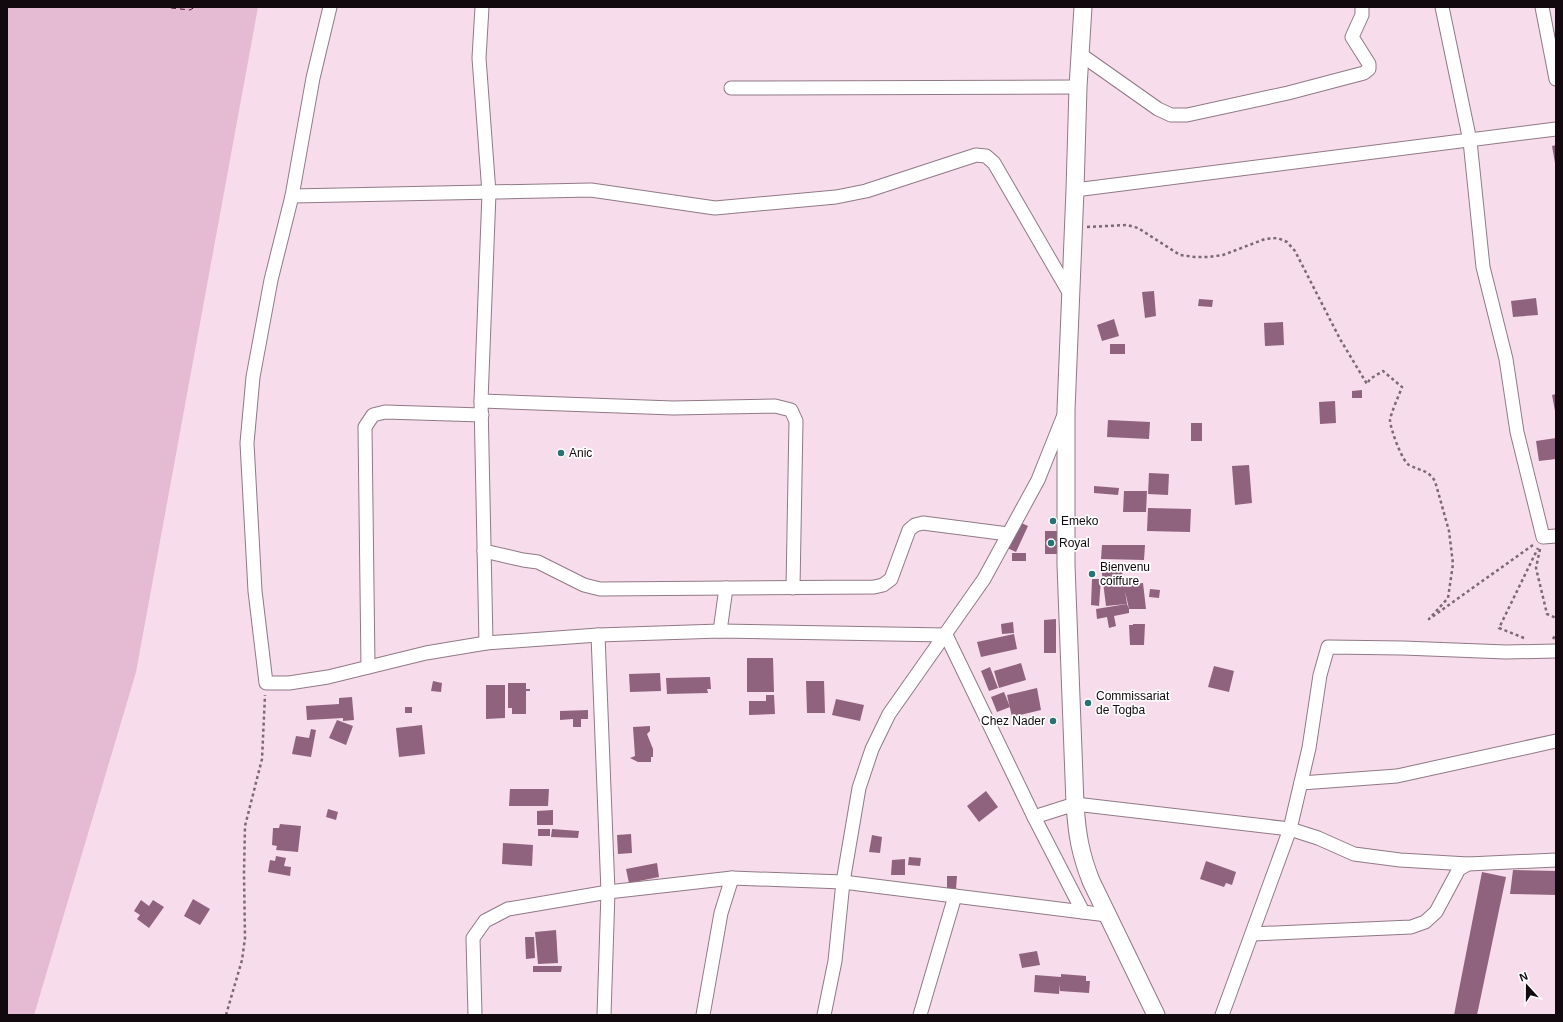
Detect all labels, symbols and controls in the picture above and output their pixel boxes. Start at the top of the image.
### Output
place label: Anic [569,446,592,460]
marker: Anic [556,448,566,458]
place label: Emeko [1061,514,1099,528]
marker: Emeko [1048,516,1058,526]
place label: Royal [1059,536,1090,550]
marker: Royal [1046,538,1056,548]
place label: Bienvenu coiffure [1100,560,1150,588]
marker: Bienvenu coiffure [1087,569,1097,579]
place label: Commissariat de Togba [1096,689,1170,717]
marker: Commissariat de Togba [1083,698,1093,708]
place label: Chez Nader [981,714,1045,728]
marker: Chez Nader [1048,716,1058,726]
north arrow [1507,966,1547,1006]
text: N [1518,970,1529,984]

